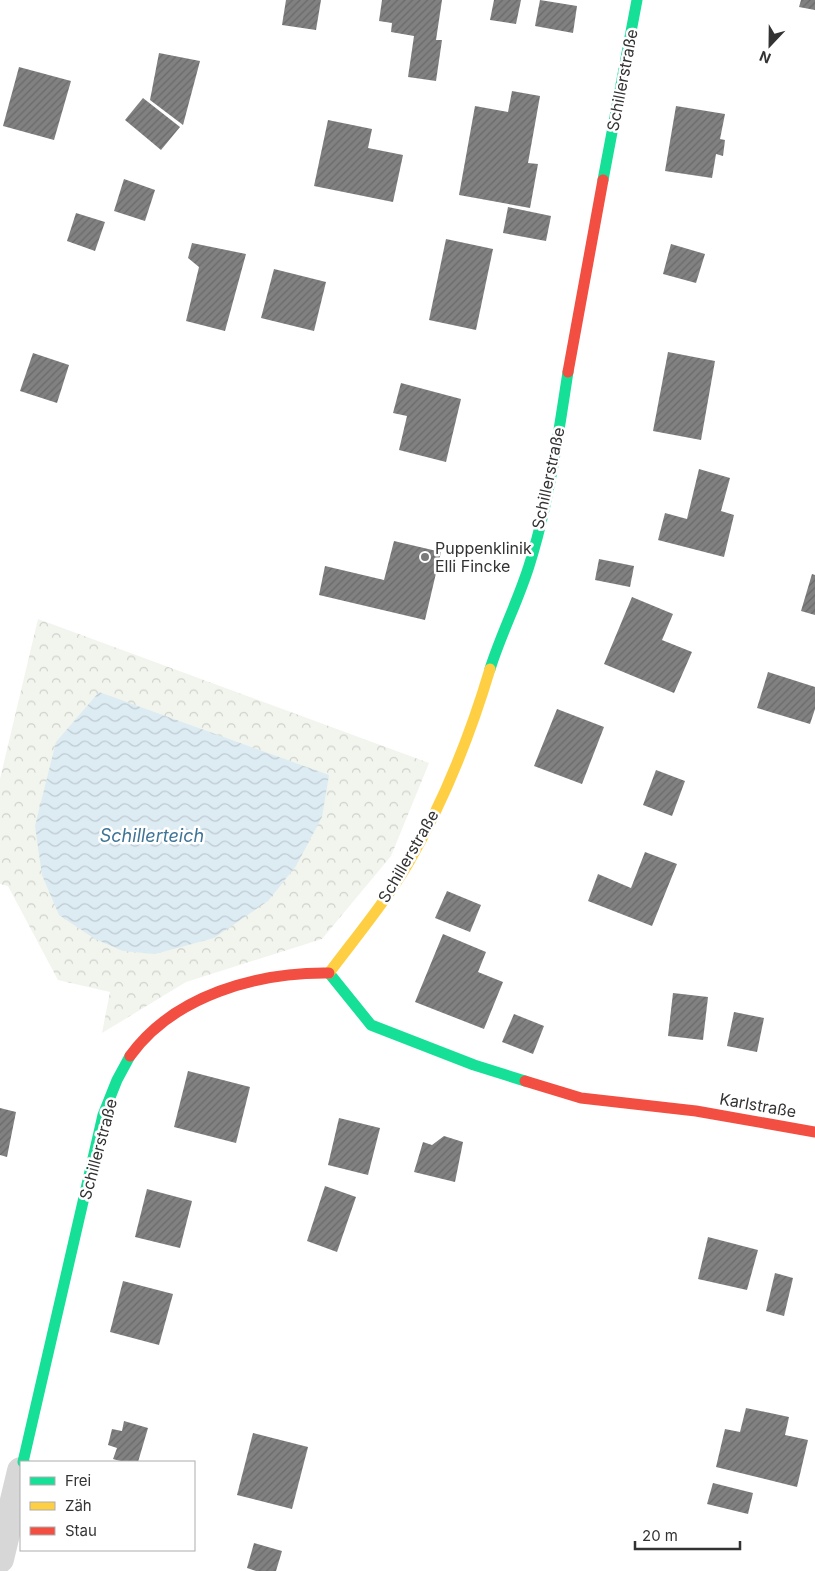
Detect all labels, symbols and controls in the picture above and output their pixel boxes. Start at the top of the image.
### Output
north arrow [745,20,795,70]
street label: Schillerstraße [602,27,642,133]
text: N [757,48,773,67]
street label: Schillerstraße [527,425,569,531]
place label: Puppenklinik Elli Fincke [435,538,532,576]
marker: Puppenklinik Elli Fincke [419,551,431,563]
street label: Schillerstraße [373,806,443,906]
water label: Schillerteich [100,825,204,846]
street label: Karlstraße [718,1088,798,1122]
street label: Schillerstraße [75,1096,121,1202]
legend [20,1461,195,1551]
text: Frei [65,1471,91,1490]
text: Zäh [65,1496,92,1515]
scale bar [635,1518,740,1550]
text: Stau [65,1521,97,1540]
text: 20 m [642,1526,678,1545]

